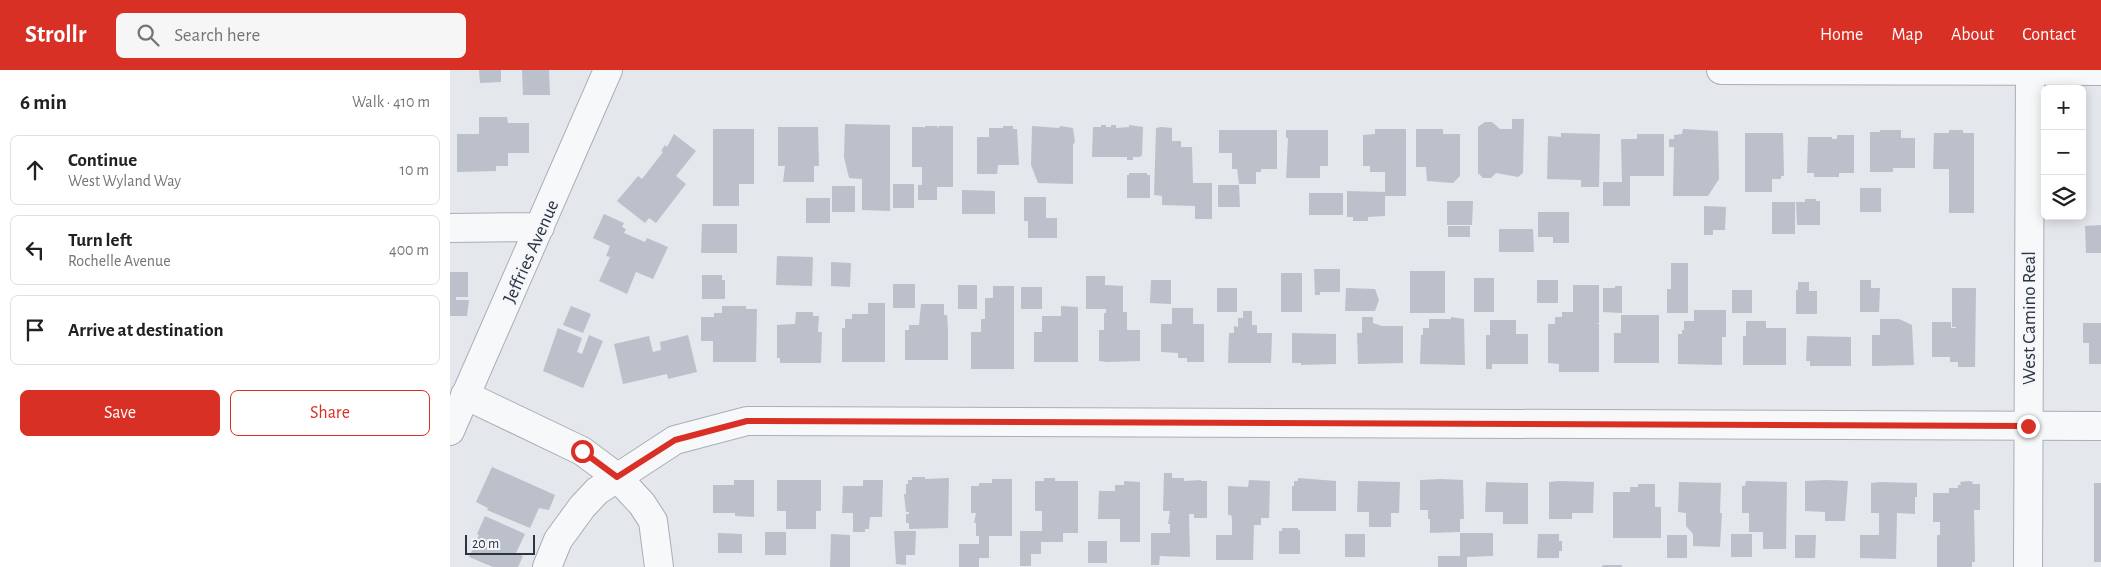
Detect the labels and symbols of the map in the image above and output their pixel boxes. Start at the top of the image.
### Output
street label: Jeffries Avenue [500,197,563,306]
street label: West Camino Real [2020,251,2039,385]
route end [2017,415,2040,438]
route start [571,440,594,463]
scale bar [465,532,535,555]

